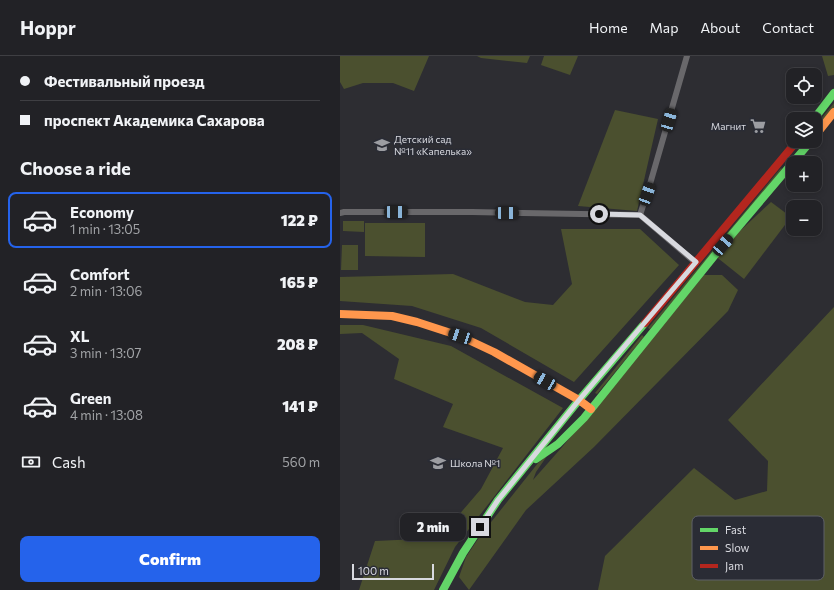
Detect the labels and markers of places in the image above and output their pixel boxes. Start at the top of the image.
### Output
supermarket icon: Магнит [749,117,767,135]
place label: Магнит [711,120,746,132]
place label: Детский сад №11 «Капелька» [394,133,472,157]
school or university icon: Детский сад №11 «Капелька» [373,136,391,154]
school or university icon: Школа №1 [429,454,447,472]
place label: Школа №1 [450,457,500,469]

